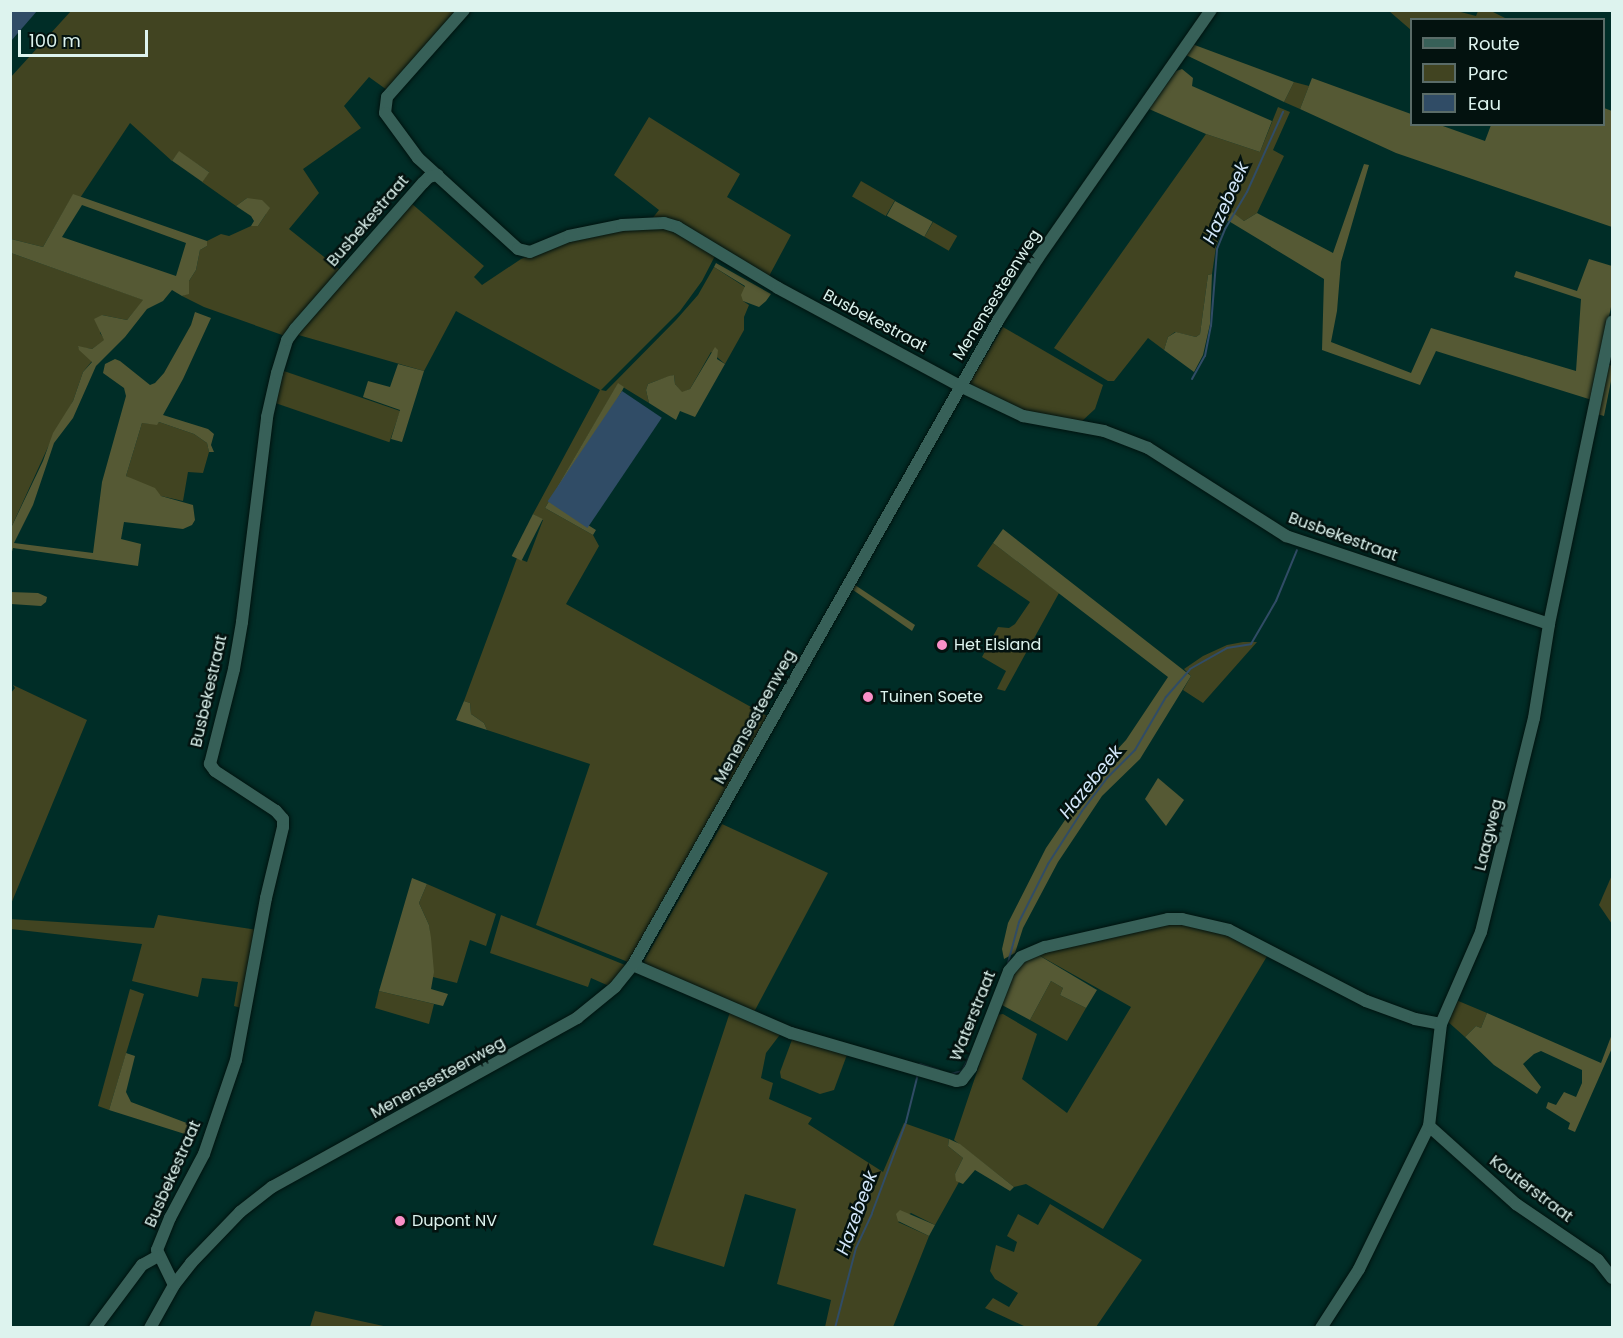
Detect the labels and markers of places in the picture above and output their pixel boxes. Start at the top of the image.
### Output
place label: Het Elsland [954,635,1041,655]
marker: Het Elsland [935,638,949,652]
place label: Tuinen Soete [880,687,983,707]
marker: Tuinen Soete [861,690,875,704]
place label: Dupont NV [412,1211,497,1231]
marker: Dupont NV [393,1214,407,1228]

